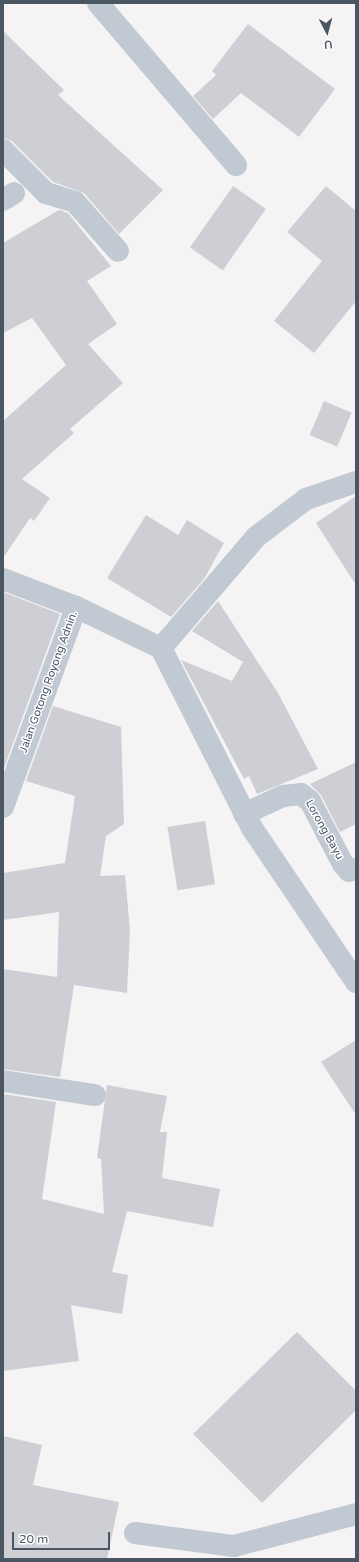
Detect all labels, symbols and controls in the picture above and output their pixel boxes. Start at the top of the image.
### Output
north arrow [307,12,347,52]
text: U [323,38,333,51]
street label: Jalan Gotong Royong Adnin. [17,609,81,755]
street label: Lorong Bayu [302,798,346,862]
scale bar [14,1524,112,1550]
text: 20 m [19,1532,48,1546]

